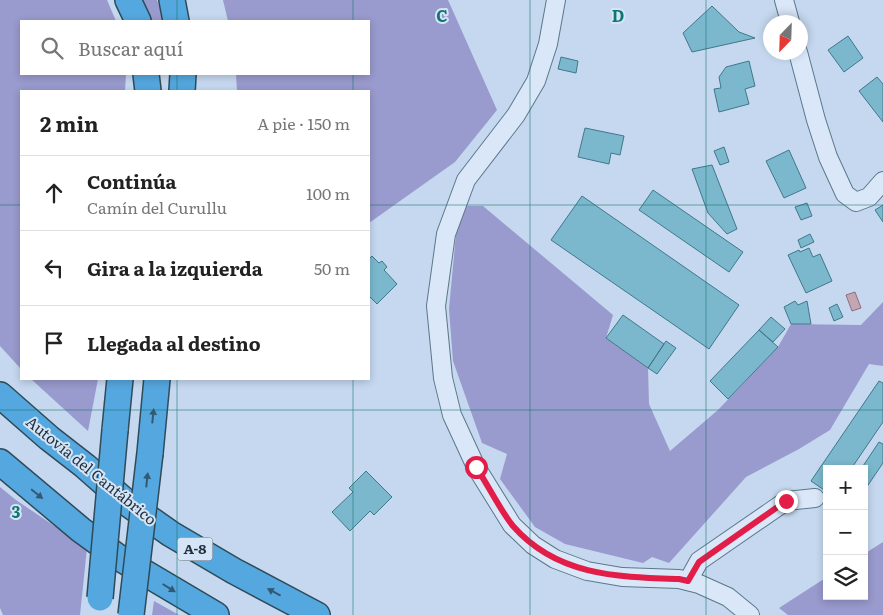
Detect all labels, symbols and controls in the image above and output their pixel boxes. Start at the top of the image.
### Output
text: C [436,3,448,27]
text: D [612,3,624,27]
north arrow [763,15,808,60]
search box [20,20,370,75]
icon: search [38,34,66,62]
text: Buscar aquí [78,34,183,62]
text: 2 min [40,107,99,138]
text: A pie · 150 m [257,111,350,135]
text: Continúa [87,167,177,195]
icon: ahead [40,179,68,207]
text: 100 m [306,181,350,205]
text: Camín del Curullu [87,195,227,219]
icon: left [40,254,68,282]
text: Gira a la izquierda [87,254,263,282]
text: 50 m [314,256,350,280]
icon: arrive [40,329,68,357]
text: Llegada al destino [87,329,261,357]
one-way arrow [149,408,157,424]
street label: Autovía del Cantábrico [22,410,162,530]
route start [465,456,488,479]
map controls [823,465,868,600]
button: + [823,465,868,510]
one-way arrow [143,471,151,487]
one-way arrow [30,488,43,499]
route end [775,490,798,513]
text: 3 [12,499,21,523]
button: − [823,510,868,555]
road number: A-8 [178,538,212,560]
button: layers [823,555,868,600]
one-way arrow [163,583,176,592]
one-way arrow [266,588,281,596]

